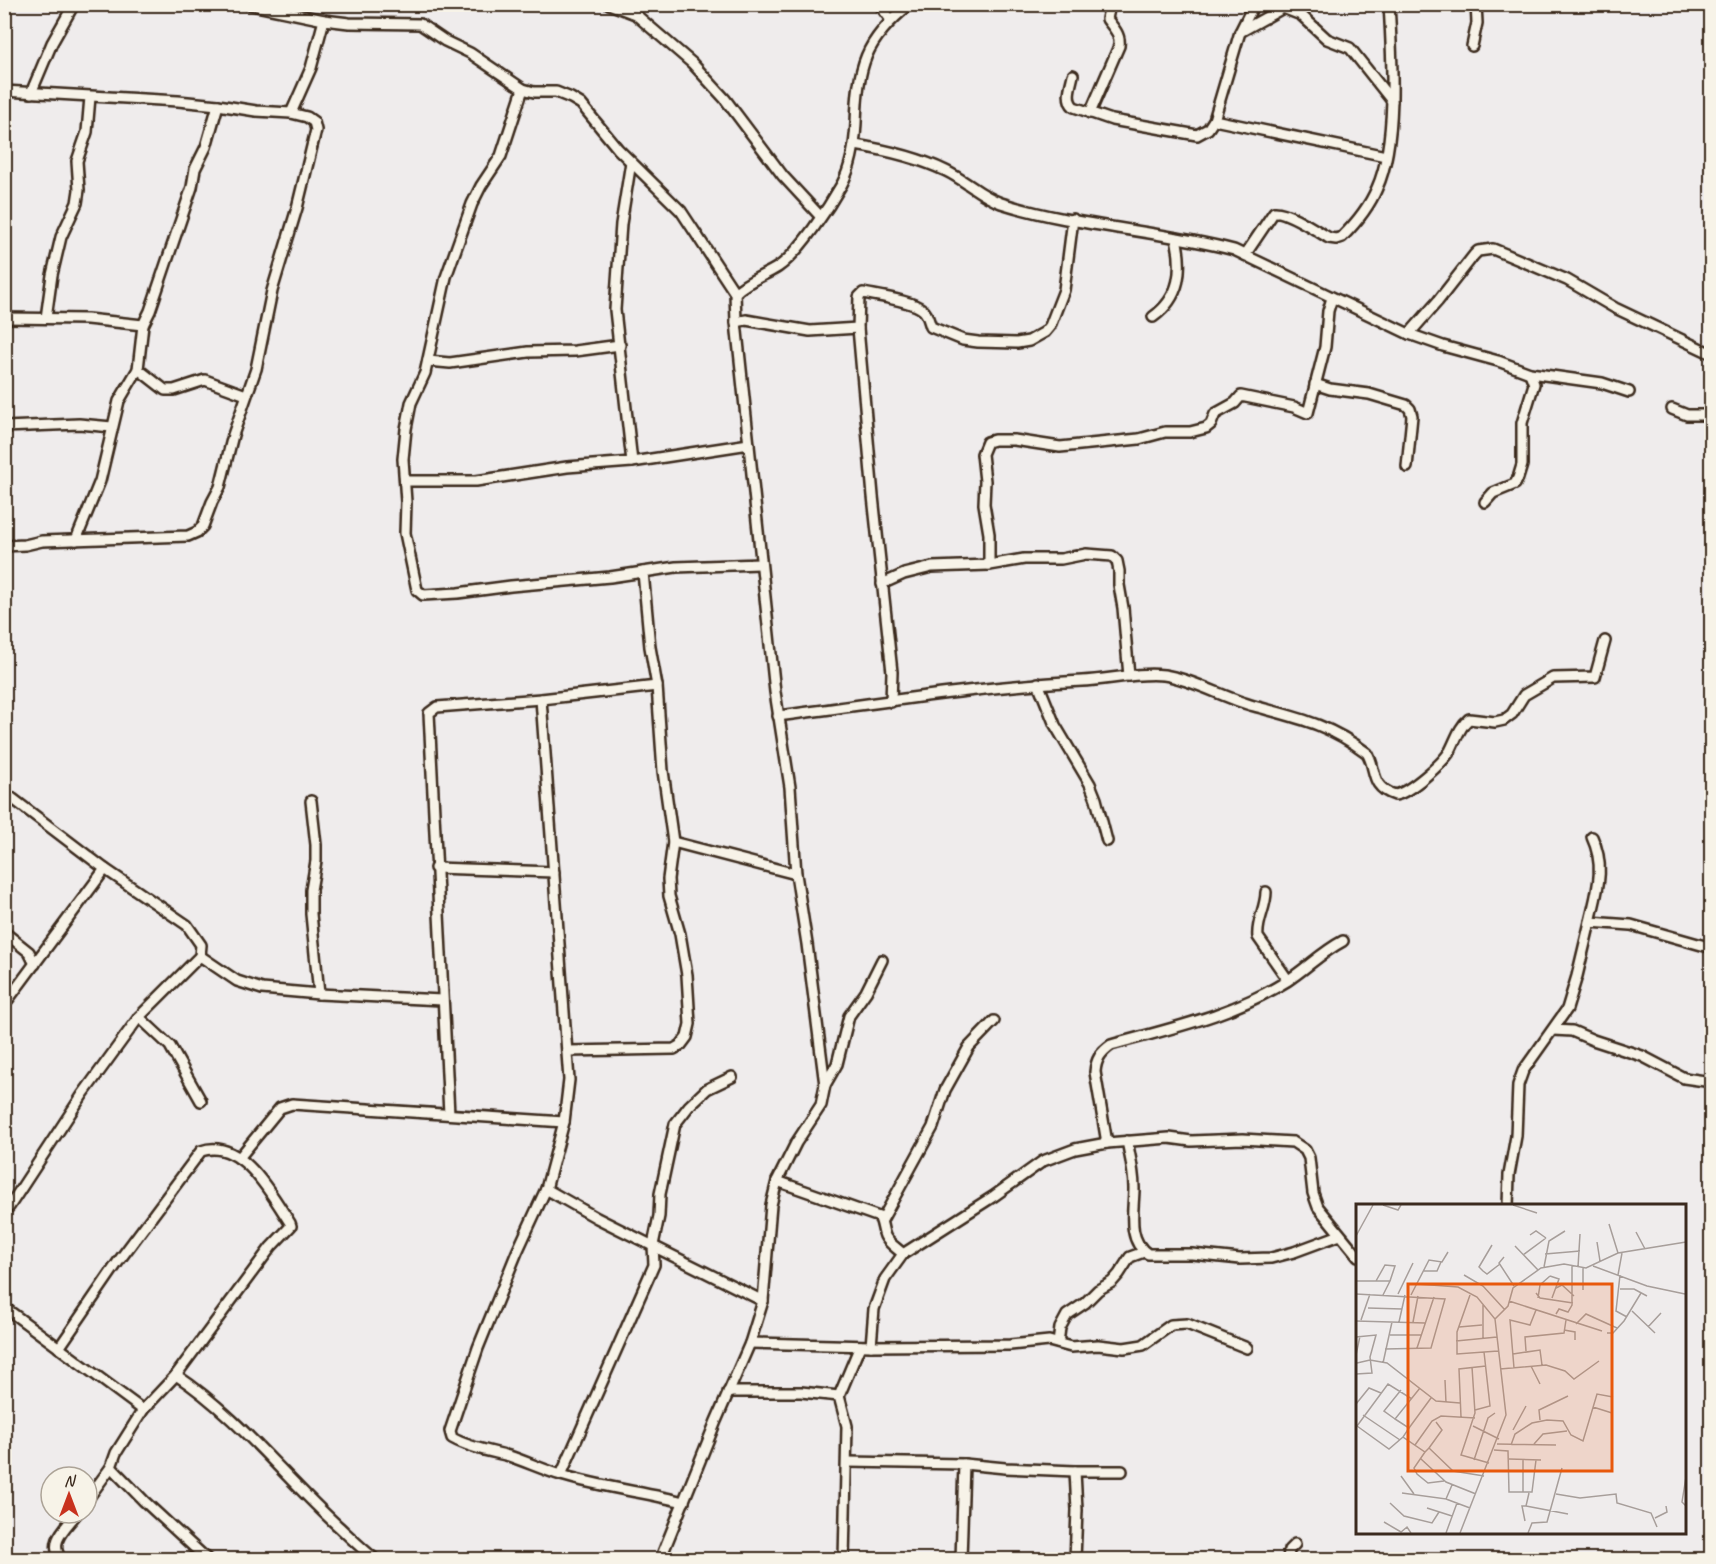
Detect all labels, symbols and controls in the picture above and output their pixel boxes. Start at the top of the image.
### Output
inset map [1356,1204,1686,1534]
north arrow [39,1465,99,1525]
text: N [64,1471,77,1491]

